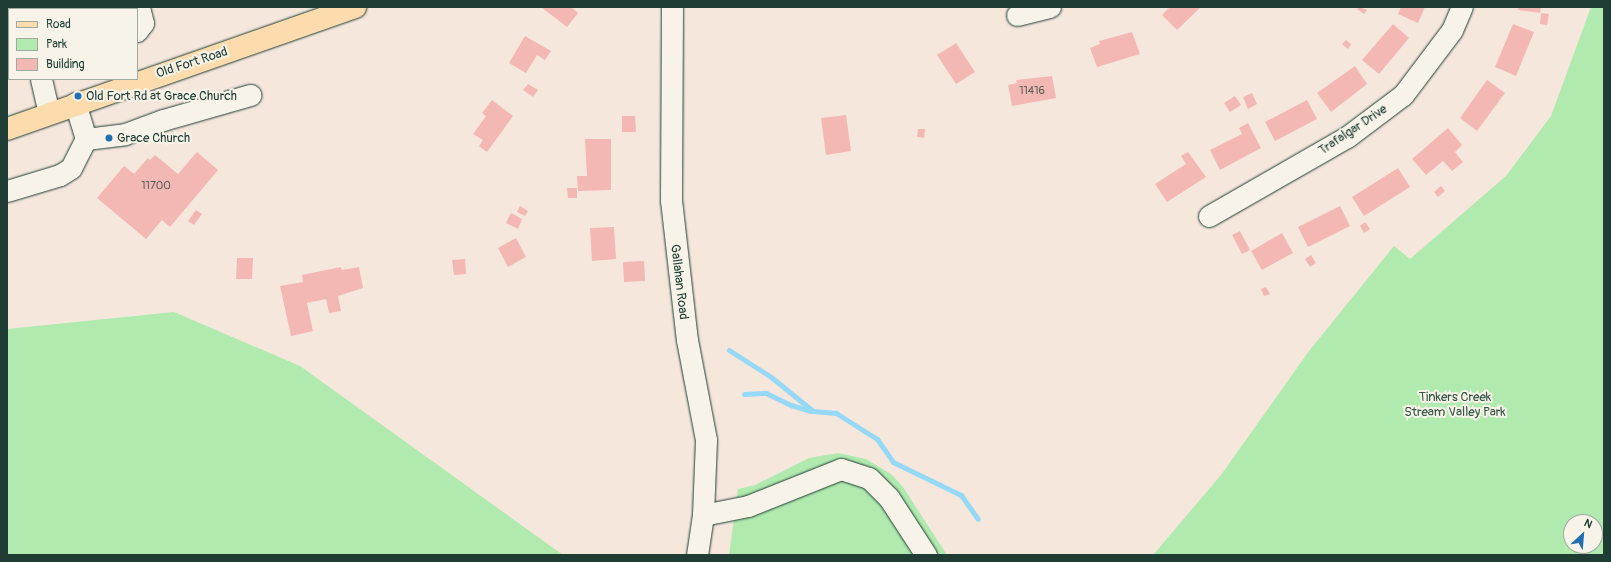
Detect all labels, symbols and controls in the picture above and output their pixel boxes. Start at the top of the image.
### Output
legend [8,8,138,80]
text: Road [46,17,71,32]
text: Park [46,37,67,52]
street label: Old Fort Road [154,44,230,82]
text: Building [46,57,85,72]
house number: 11416 [1019,84,1045,98]
place label: Old Fort Rd at Grace Church [86,88,237,104]
marker: Old Fort Rd at Grace Church [73,91,83,101]
street label: Trafalgar Drive [1316,101,1390,159]
place label: Grace Church [117,130,190,146]
marker: Grace Church [104,133,114,143]
house number: 11700 [141,179,171,193]
street label: Gallahan Road [667,243,691,321]
park label: Tinkers Creek Stream Valley Park [1404,390,1506,421]
north arrow [1563,514,1603,554]
text: N [1582,516,1594,531]

